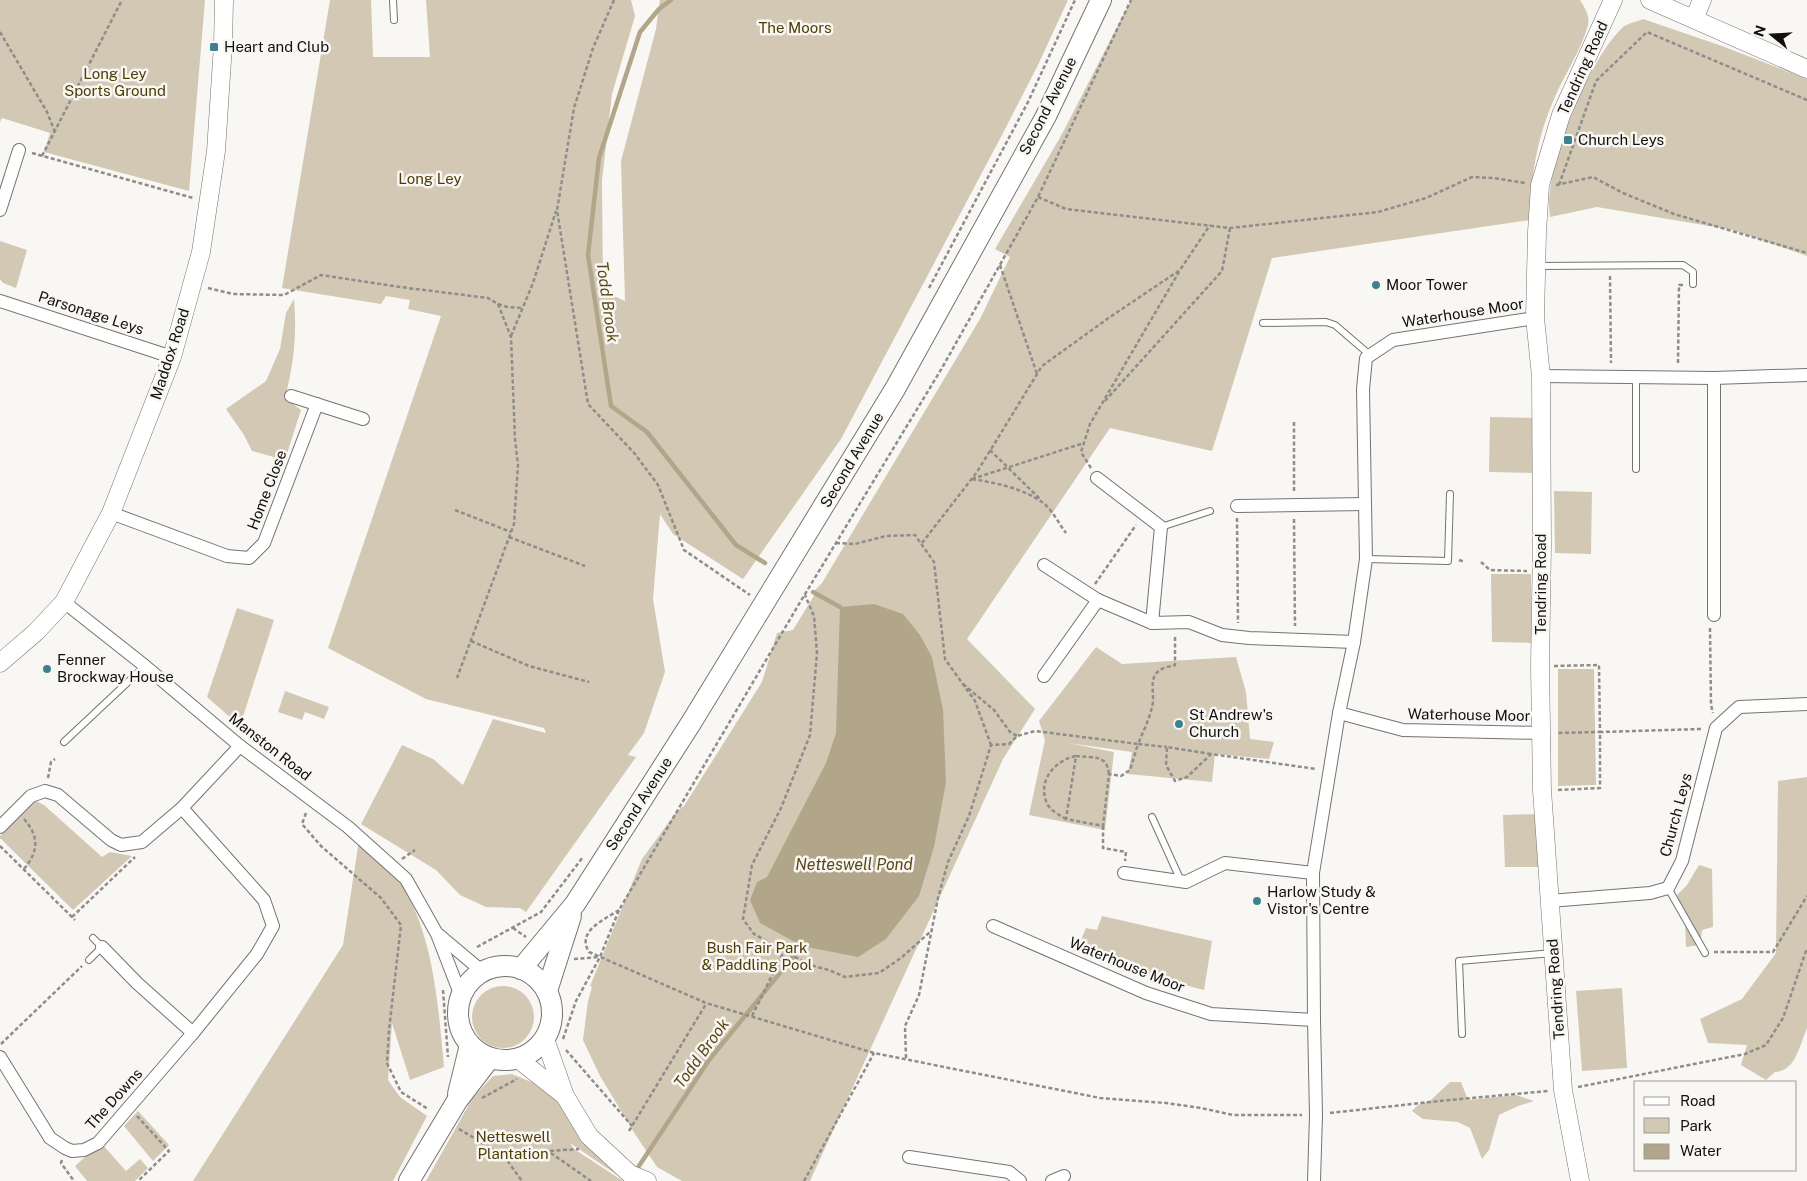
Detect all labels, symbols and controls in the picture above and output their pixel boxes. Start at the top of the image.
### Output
north arrow [1747,10,1797,60]
street label: Tendring Road [1554,18,1611,117]
park label: The Moors [758,19,832,36]
text: N [1750,23,1769,39]
place label: Heart and Club [224,38,329,55]
marker: Heart and Club [208,41,220,53]
street label: Second Avenue [1015,54,1080,158]
park label: Long Ley Sports Ground [64,65,166,99]
place label: Church Leys [1578,131,1664,148]
marker: Church Leys [1562,134,1574,146]
park label: Long Ley [398,170,462,187]
water label: Todd Brook [592,261,623,344]
place label: Moor Tower [1386,276,1468,293]
marker: Moor Tower [1370,279,1382,291]
street label: Parsonage Leys [36,287,146,338]
street label: Waterhouse Moor [1401,294,1525,331]
street label: Maddox Road [147,306,192,402]
street label: Second Avenue [816,409,887,510]
street label: Home Close [244,448,290,532]
street label: Tendring Road [1532,534,1549,634]
place label: Fenner Brockway House [57,651,174,685]
marker: Fenner Brockway House [41,663,53,675]
street label: Waterhouse Moor [1407,705,1531,724]
place label: St Andrew's Church [1189,706,1273,740]
street label: Manston Road [226,709,315,784]
marker: St Andrew's Church [1173,718,1185,730]
street label: Second Avenue [602,754,675,854]
street label: Church Leys [1656,771,1695,859]
water label: Netteswell Pond [795,855,913,874]
place label: Harlow Study & Vistor's Centre [1267,883,1376,917]
marker: Harlow Study & Vistor's Centre [1251,895,1263,907]
street label: Waterhouse Moor [1067,934,1188,996]
street label: Tendring Road [1544,938,1567,1040]
park label: Bush Fair Park & Paddling Pool [702,939,812,973]
water label: Todd Brook [670,1015,733,1092]
street label: The Downs [82,1065,145,1133]
legend [1634,1081,1797,1171]
text: Road [1680,1092,1716,1109]
text: Park [1680,1117,1712,1134]
park label: Netteswell Plantation [475,1128,551,1162]
text: Water [1680,1142,1722,1159]

